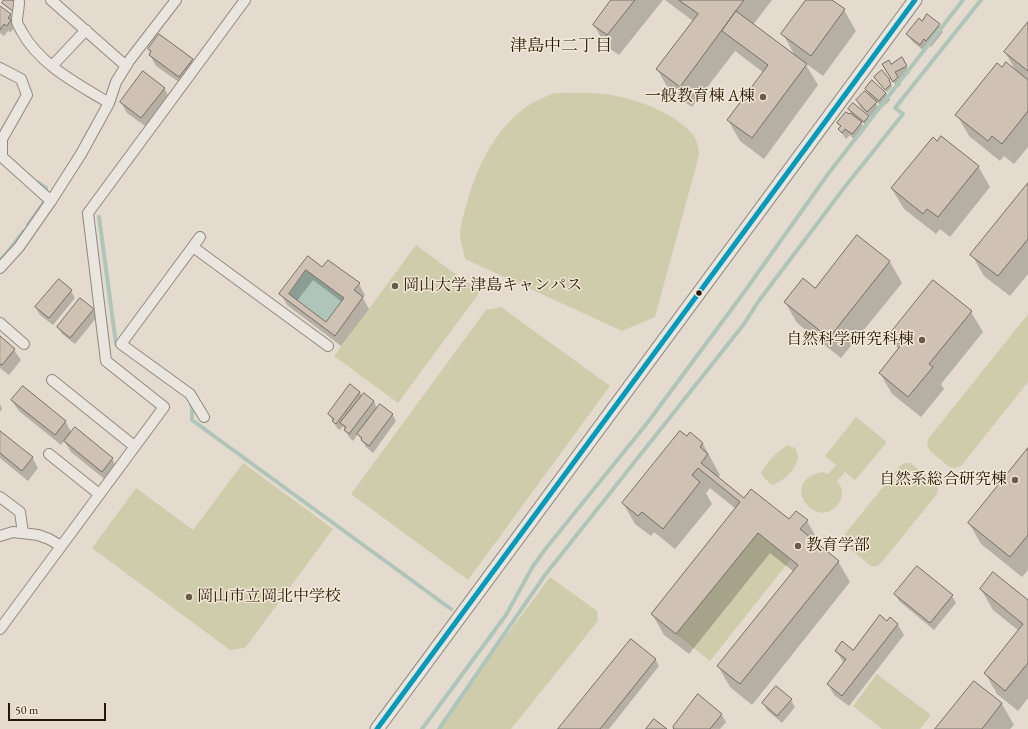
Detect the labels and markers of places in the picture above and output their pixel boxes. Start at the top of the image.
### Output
place label: 一般教育棟 A棟 [645,87,755,107]
marker: 一般教育棟 A棟 [758,92,768,102]
place label: 岡山大学 津島キャンパス [403,276,582,296]
marker: 岡山大学 津島キャンパス [390,281,400,291]
unlabelled marker [694,288,704,298]
place label: 自然科学研究科棟 [786,330,914,350]
marker: 自然科学研究科棟 [917,335,927,345]
place label: 自然系総合研究棟 [879,470,1007,490]
marker: 自然系総合研究棟 [1010,475,1020,485]
place label: 教育学部 [806,536,870,556]
marker: 教育学部 [793,541,803,551]
place label: 岡山市立岡北中学校 [197,587,341,607]
marker: 岡山市立岡北中学校 [184,592,194,602]

